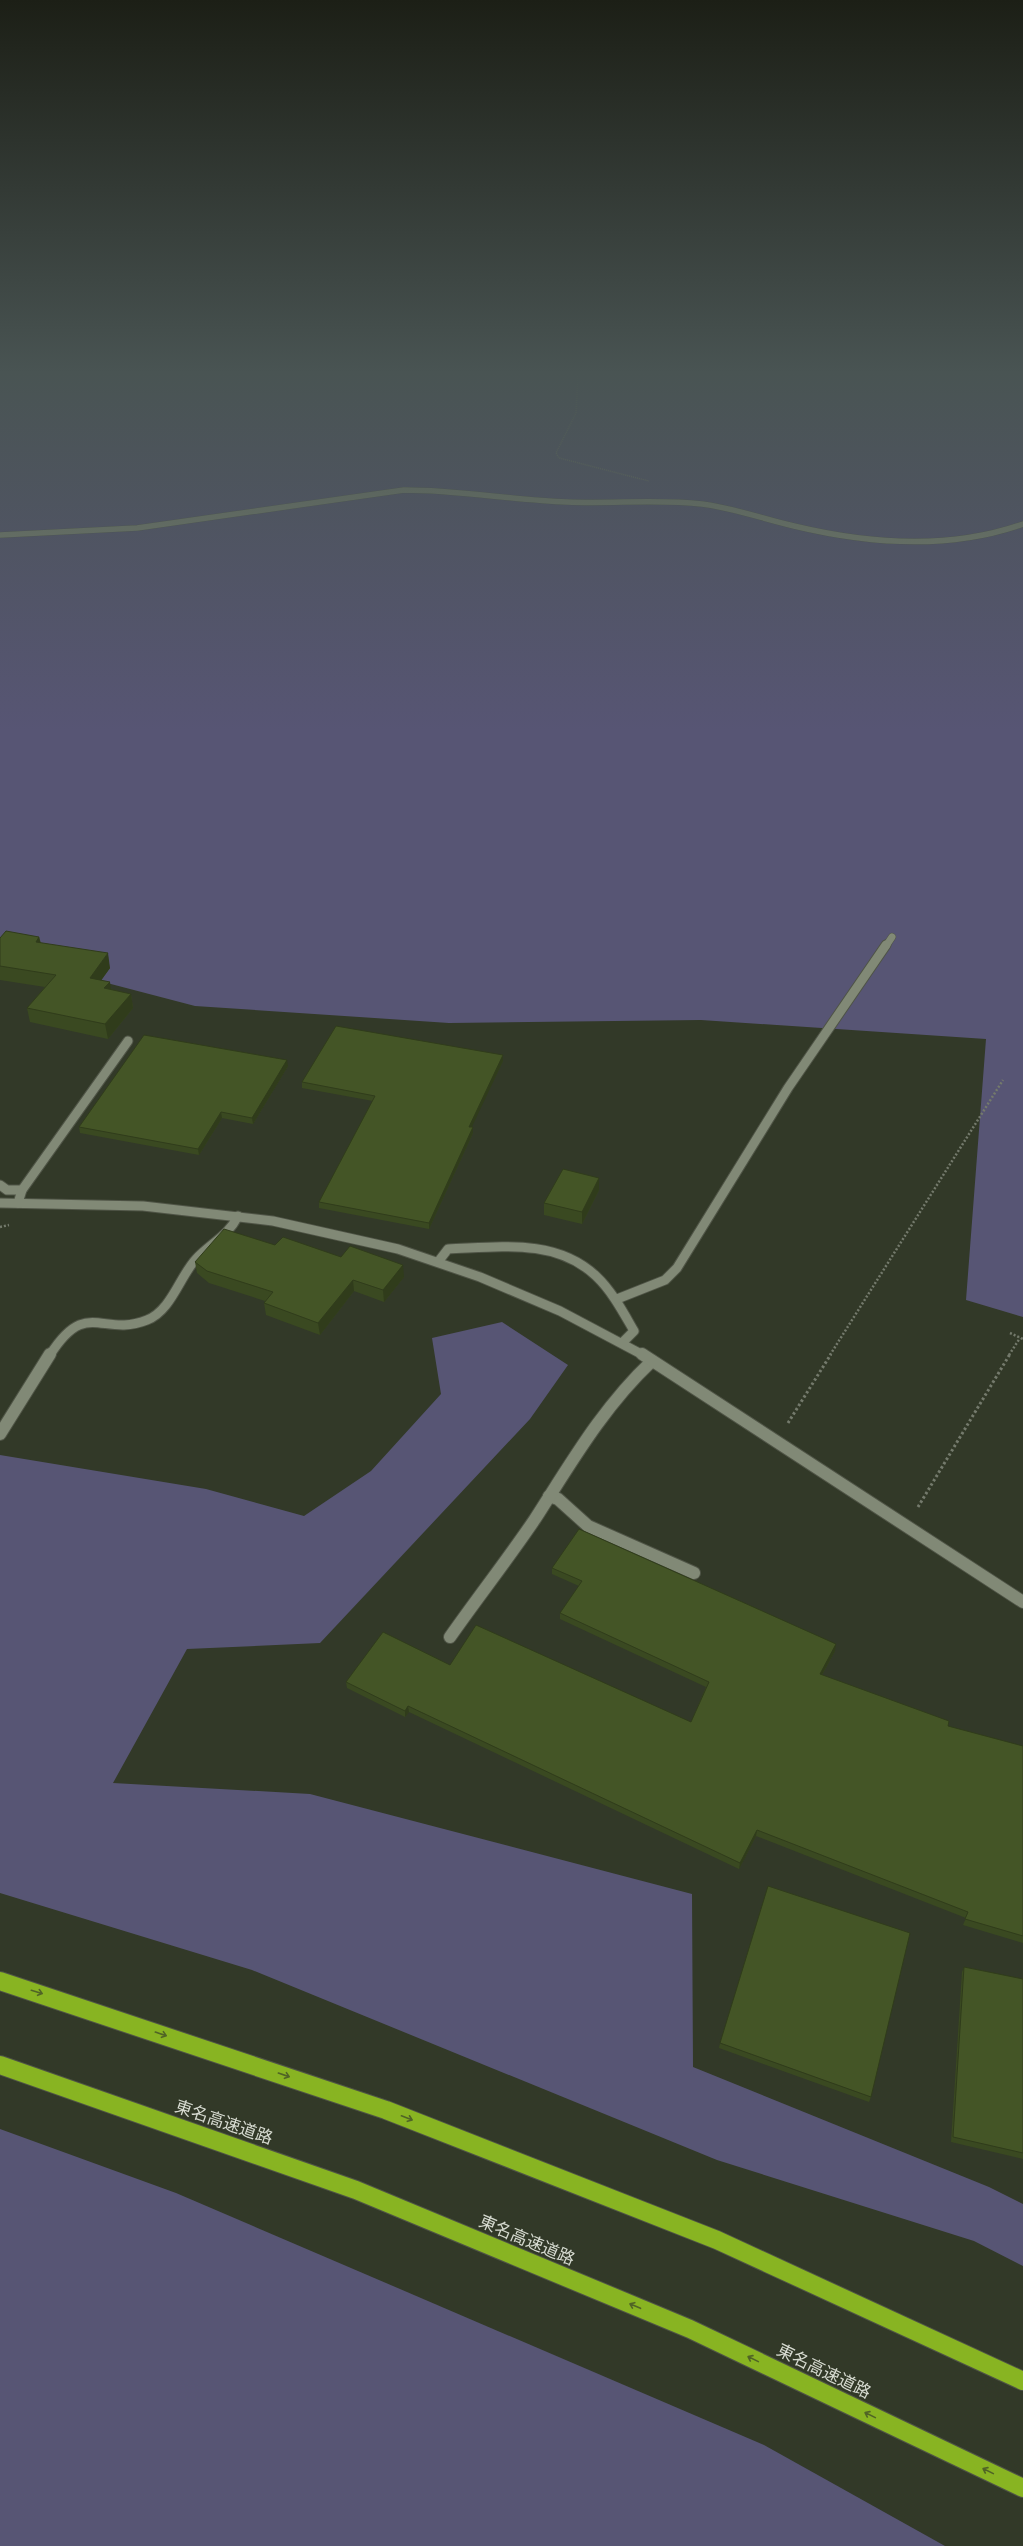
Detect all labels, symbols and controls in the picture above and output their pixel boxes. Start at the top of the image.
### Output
one-way arrow [31,1989,44,1996]
one-way arrow [154,2030,166,2038]
one-way arrow [277,2072,290,2079]
street label: 東名高速道路 [172,2095,276,2149]
one-way arrow [400,2114,412,2122]
street label: 東名高速道路 [476,2210,578,2270]
one-way arrow [629,2302,641,2309]
street label: 東名高速道路 [773,2339,875,2403]
one-way arrow [747,2355,759,2362]
one-way arrow [865,2411,877,2418]
one-way arrow [982,2467,994,2474]

